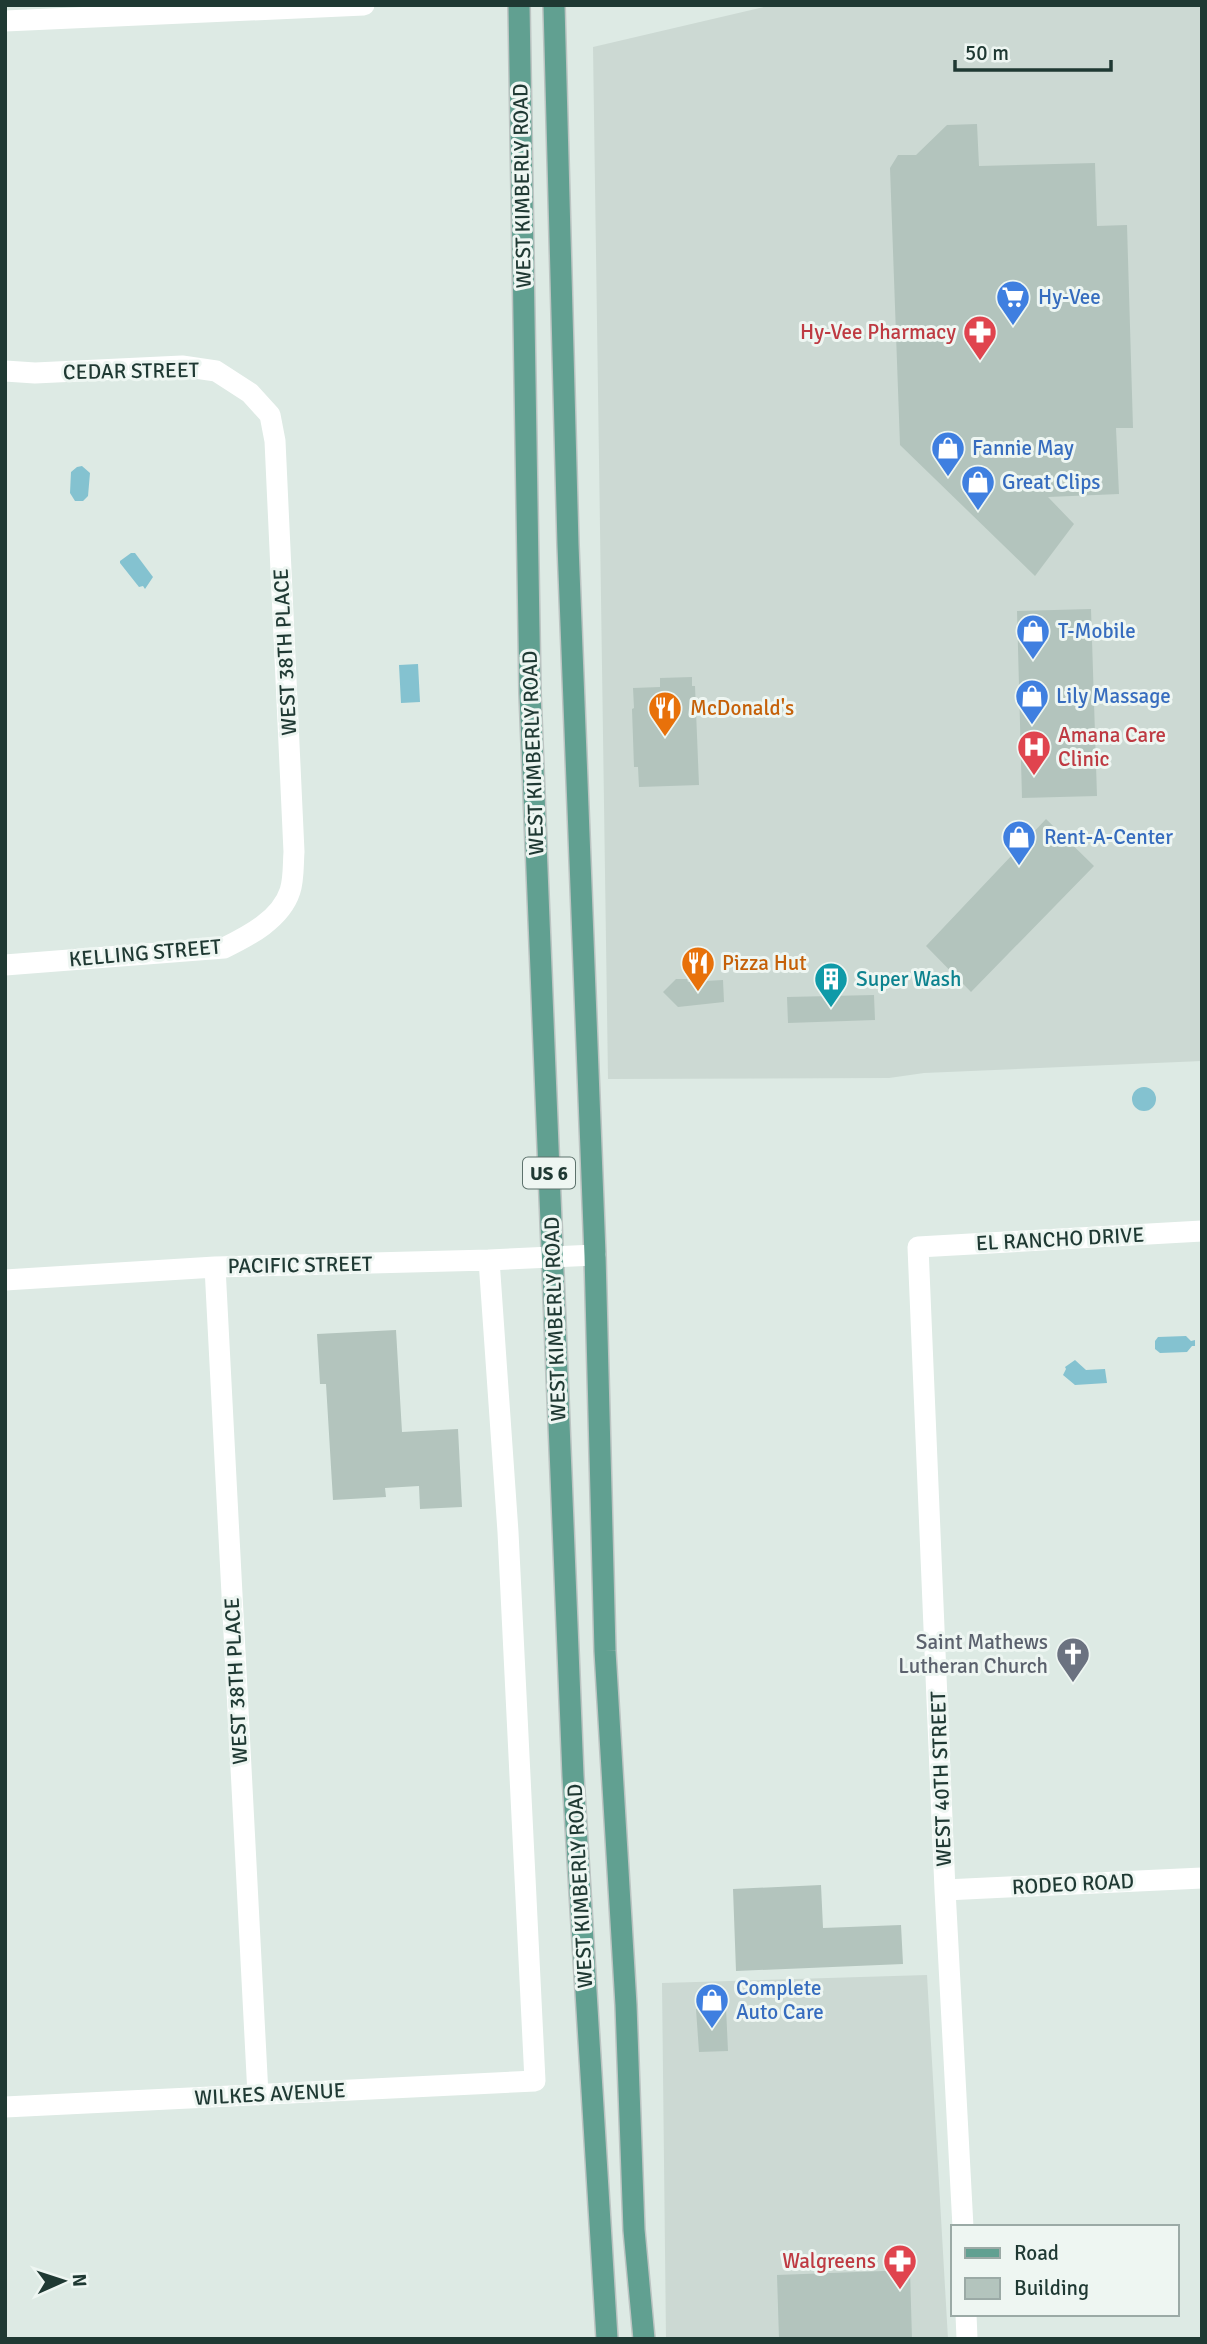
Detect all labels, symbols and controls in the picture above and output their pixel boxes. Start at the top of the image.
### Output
scale bar [955,28,1111,72]
text: 50 m [965,40,1009,66]
street label: WEST KIMBERLY ROAD [507,83,537,289]
supermarket icon: Hy-Vee [994,278,1032,327]
place label: Hy-Vee [1038,284,1101,310]
pharmacy icon: Hy-Vee Pharmacy [961,313,999,362]
place label: Hy-Vee Pharmacy [800,319,956,345]
street label: CEDAR STREET [63,357,200,385]
shop icon: Fannie May [929,429,967,478]
place label: Fannie May [972,435,1074,461]
shop icon: Great Clips [959,463,997,512]
place label: Great Clips [1002,469,1100,495]
street label: WEST 38TH PLACE [268,568,302,736]
shop icon: T-Mobile [1014,612,1052,661]
place label: T-Mobile [1058,618,1136,644]
street label: WEST KIMBERLY ROAD [516,650,550,856]
shop icon: Lily Massage [1013,677,1051,726]
place label: Lily Massage [1056,683,1171,709]
restaurant icon: McDonald's [646,689,684,738]
place label: McDonald's [690,695,794,721]
place label: Amana Care Clinic [1058,722,1166,772]
hospital icon: Amana Care Clinic [1015,728,1053,777]
shop icon: Rent-A-Center [1000,818,1038,867]
place label: Rent-A-Center [1044,824,1173,850]
street label: KELLING STREET [68,933,223,973]
restaurant icon: Pizza Hut [679,944,717,993]
place label: Pizza Hut [722,950,807,976]
building icon: Super Wash [812,960,850,1009]
place label: Super Wash [856,966,962,992]
road number: US 6 [523,1158,575,1189]
street label: WEST KIMBERLY ROAD [538,1216,572,1422]
street label: EL RANCHO DRIVE [975,1222,1145,1256]
street label: PACIFIC STREET [227,1251,373,1279]
street label: WEST 38TH PLACE [219,1597,253,1765]
place label: Saint Mathews Lutheran Church [898,1629,1048,1679]
church icon: Saint Mathews Lutheran Church [1054,1635,1092,1684]
street label: WEST 40TH STREET [925,1690,957,1867]
street label: WEST KIMBERLY ROAD [562,1783,598,1989]
street label: RODEO ROAD [1011,1868,1135,1900]
place label: Complete Auto Care [736,1975,824,2025]
shop icon: Complete Auto Care [693,1981,731,2030]
street label: WILKES AVENUE [194,2077,346,2111]
legend [951,2225,1179,2316]
text: Road [1014,2240,1059,2266]
pharmacy icon: Walgreens [881,2242,919,2291]
north arrow [28,2246,98,2316]
place label: Walgreens [782,2248,876,2274]
text: N [67,2273,91,2287]
text: Building [1014,2275,1089,2301]

